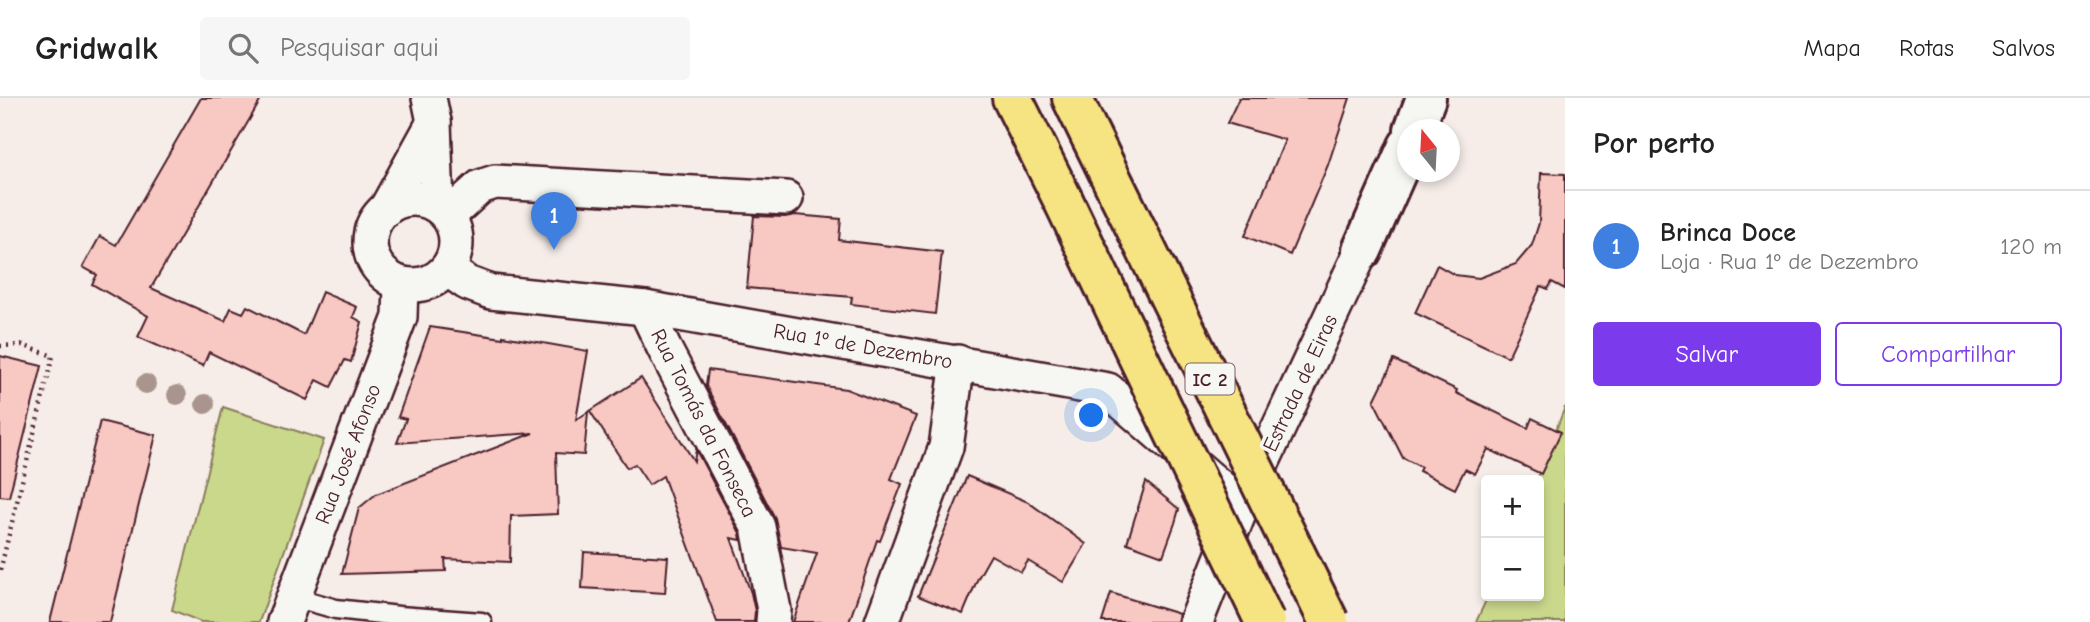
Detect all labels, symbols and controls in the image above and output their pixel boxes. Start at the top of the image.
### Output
search box [200,17,690,80]
text: Gridwalk [35,29,158,67]
icon: search [224,29,262,67]
text: Pesquisar aqui [280,33,439,63]
text: Mapa [1803,34,1861,62]
text: Rotas [1899,34,1954,62]
text: Salvos [1992,34,2055,62]
north arrow [1397,119,1460,182]
text: Por perto [1593,126,1715,161]
pin: 1 [531,192,577,250]
text: Brinca Doce [1660,218,1796,248]
text: 1 [1611,233,1621,260]
text: 120 m [2000,233,2062,260]
text: Loja · Rua 1º de Dezembro [1660,248,1919,275]
street label: Estrada de Eiras [1258,311,1342,455]
street label: Rua 1º de Dezembro [772,318,954,374]
button: Salvar [1593,322,1821,386]
button: Compartilhar [1835,322,2062,386]
street label: Rua Tomás da Fonseca [646,325,762,521]
road number: IC 2 [1186,364,1234,394]
street label: Rua José Afonso [310,381,386,527]
your location [1074,398,1108,432]
map controls [1481,475,1544,601]
button: + [1481,475,1544,538]
button: − [1481,538,1544,601]

